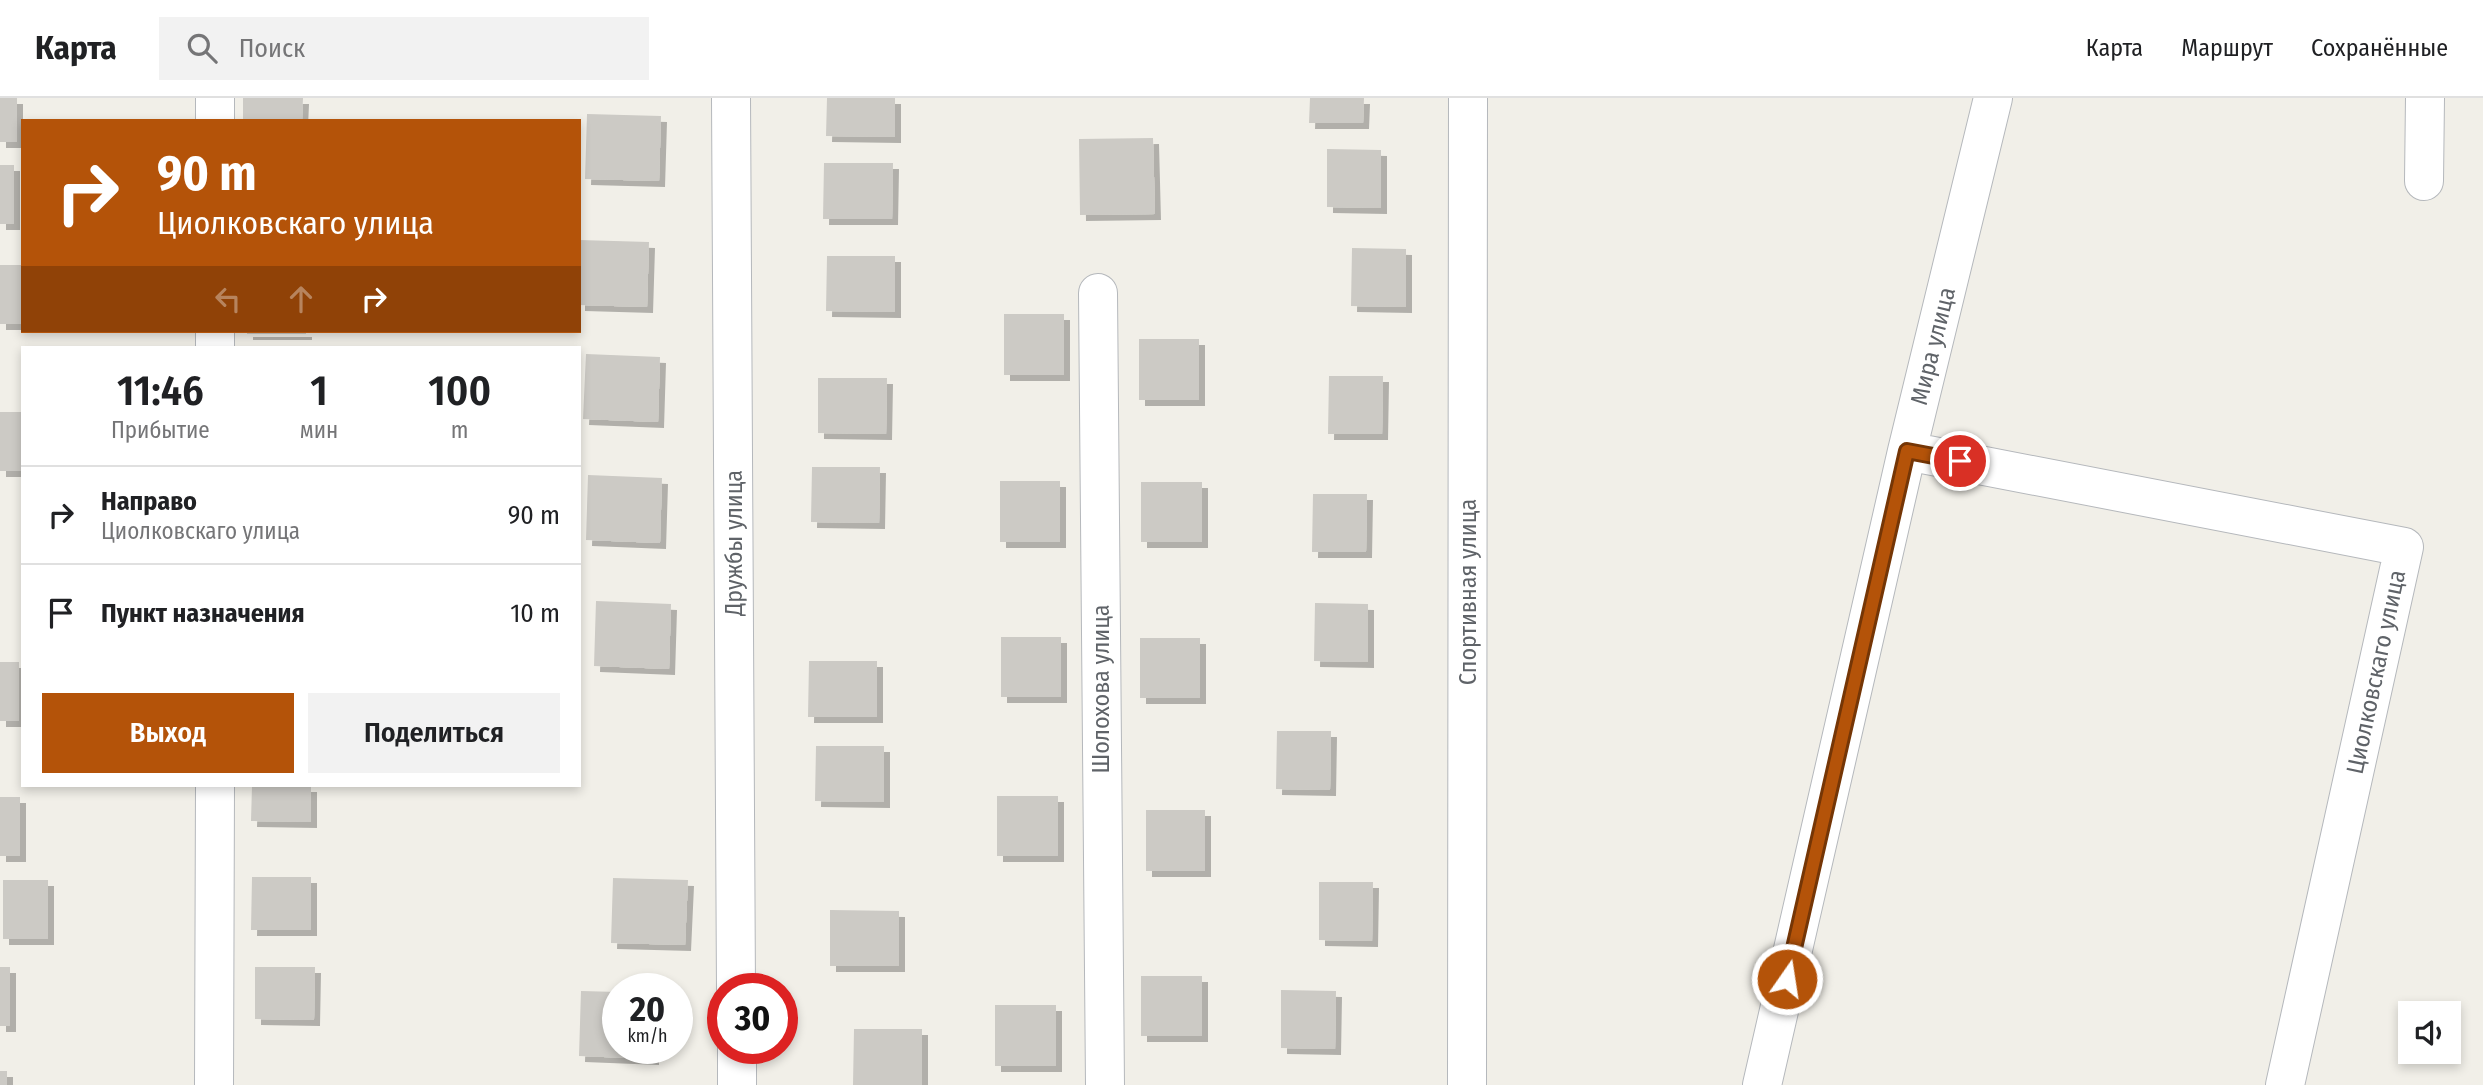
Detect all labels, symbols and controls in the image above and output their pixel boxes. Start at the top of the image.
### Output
search box [159,17,649,80]
text: Карта [35,28,117,68]
icon: search [183,29,221,67]
text: Поиск [239,33,305,64]
text: Карта [2086,34,2143,62]
text: Маршрут [2181,34,2273,62]
text: Сохранённые [2311,34,2448,62]
text: 90 m [157,144,257,203]
icon: right [42,147,133,238]
text: Циолковскаго улица [157,204,434,242]
icon: left [209,280,247,318]
icon: ahead [282,280,320,318]
icon: right [355,280,393,318]
street label: Мира улица [1905,284,1961,408]
text: 11:46 [117,366,204,416]
text: 1 [310,366,328,416]
text: 100 [428,366,491,416]
text: Прибытие [111,416,210,444]
text: мин [300,416,338,444]
text: m [451,416,468,444]
pin [1930,431,1990,491]
icon: arrive [1941,442,1979,480]
street label: Дружбы улица [720,470,748,617]
text: Направо [101,486,197,517]
icon: right [42,496,80,534]
street label: Спортивная улица [1454,499,1482,685]
text: 90 m [508,500,560,531]
text: Циолковскаго улица [101,517,300,545]
street label: Циолковскаго улица [2341,567,2411,777]
icon: arrive [42,594,80,632]
text: Пункт назначения [101,598,305,629]
text: 10 m [510,598,560,629]
street label: Шолохова улица [1087,604,1115,774]
button: Выход [42,693,294,773]
button: Поделиться [308,693,560,773]
position arrow [1750,942,1824,1016]
speed limit sign: 30 [707,973,798,1064]
text: 20 [630,988,665,1030]
map controls [2398,1001,2461,1064]
button: sound [2398,1001,2461,1064]
text: km/h [627,1025,668,1047]

